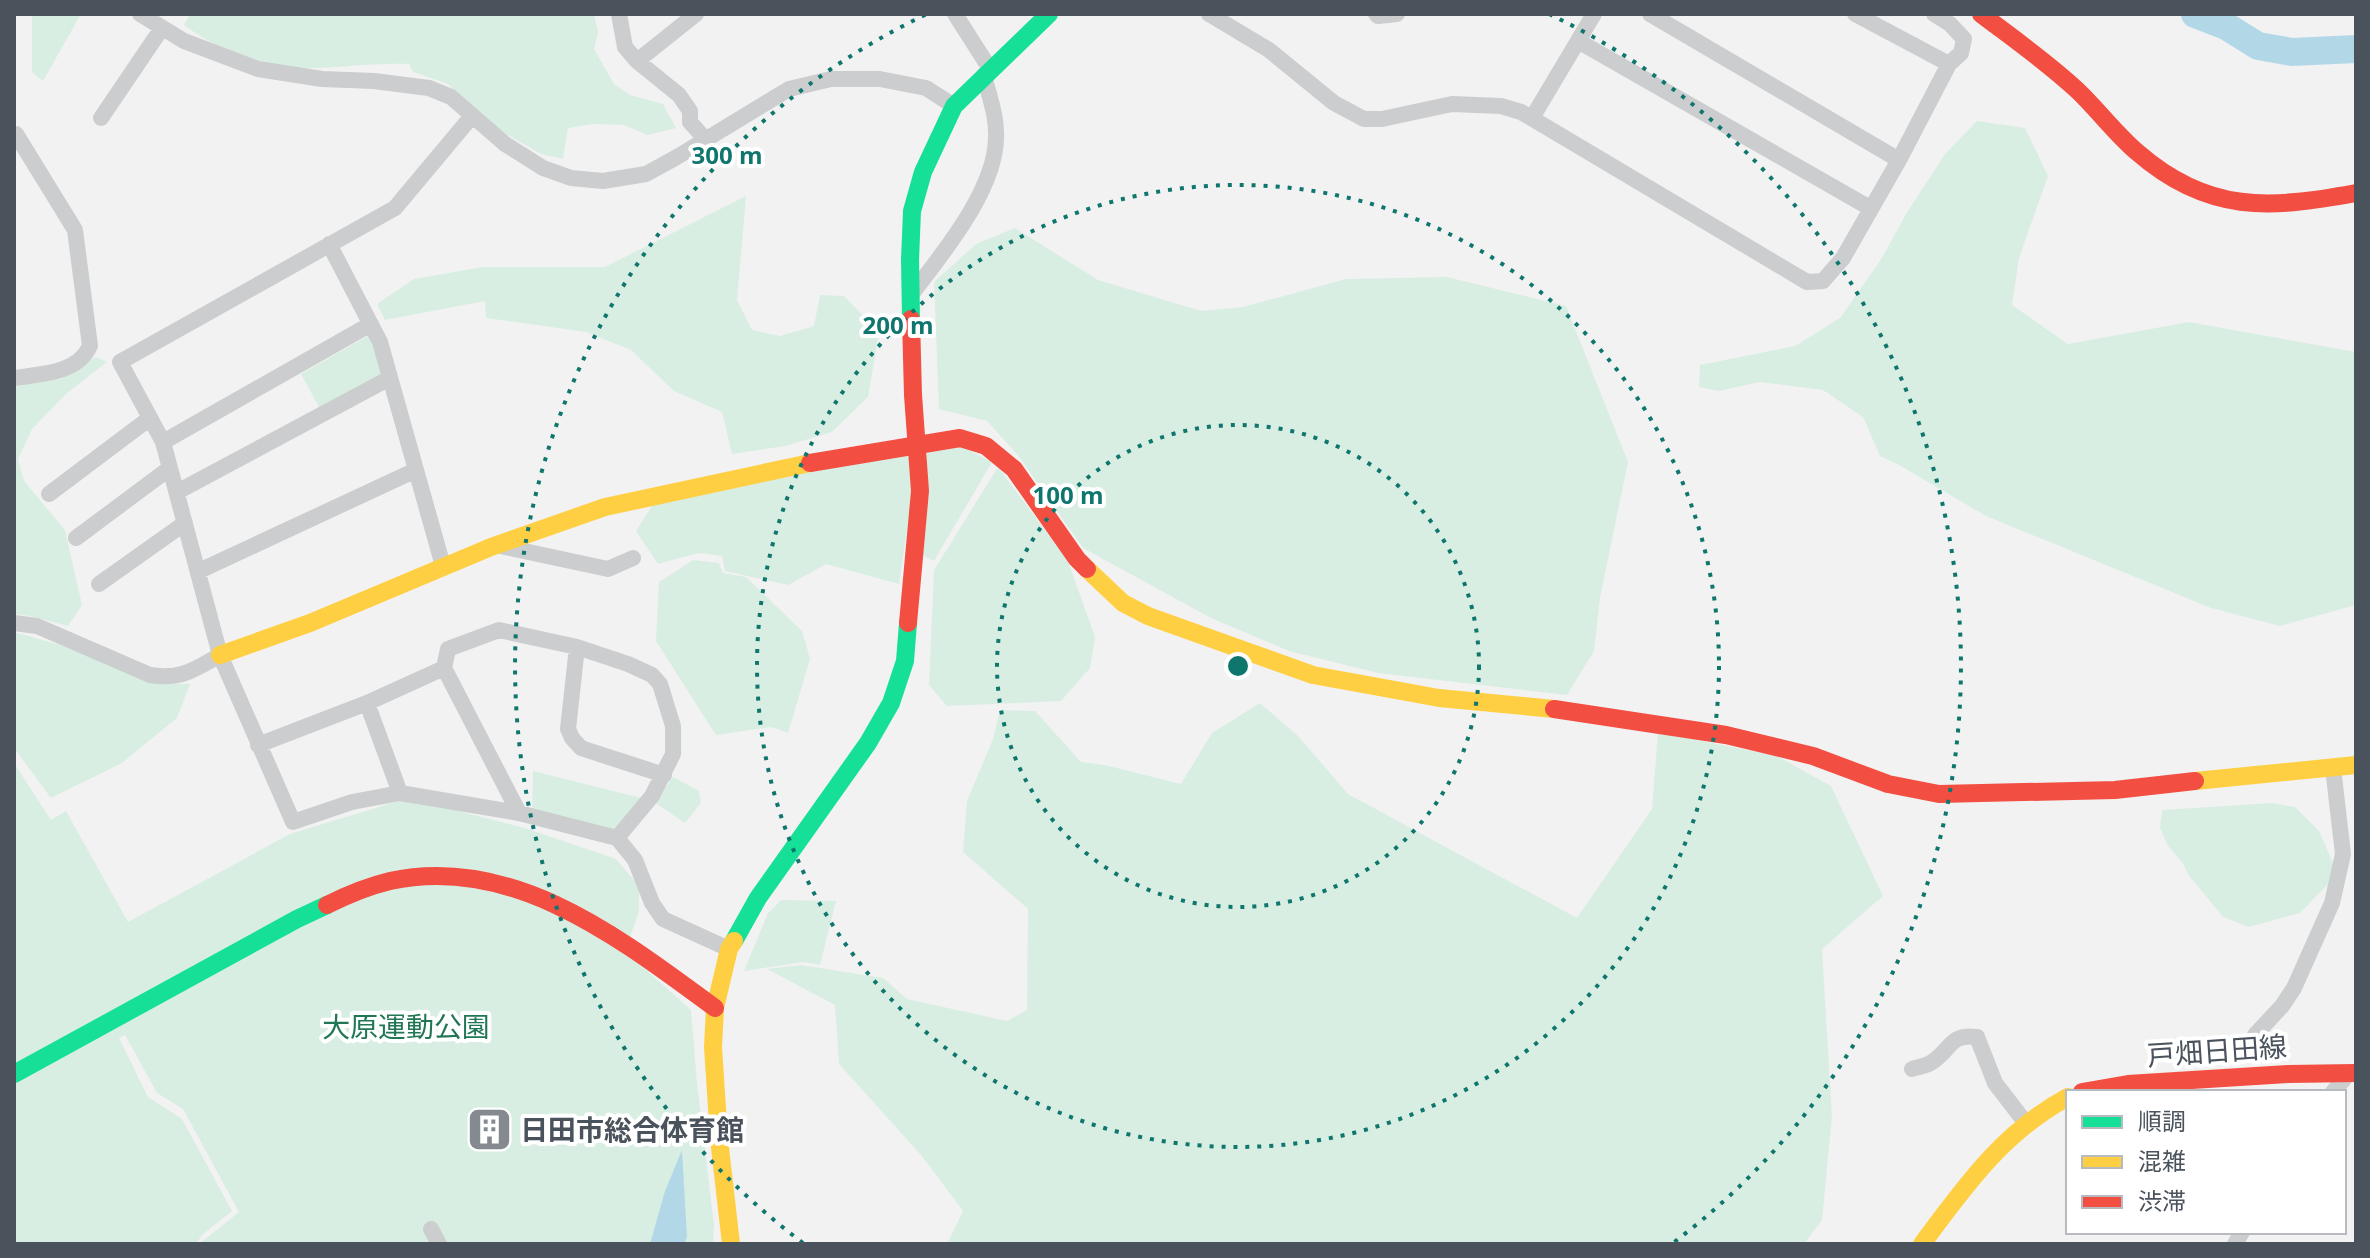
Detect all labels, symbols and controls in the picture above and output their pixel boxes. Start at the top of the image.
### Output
text: 300 m [692,138,762,171]
text: 200 m [863,308,933,341]
text: 100 m [1033,478,1103,511]
centre of rings [1224,652,1252,680]
park label: 大原運動公園 [322,1007,490,1045]
street label: 戸畑日田線 [2146,1026,2288,1074]
legend [2066,1090,2346,1234]
text: 順調 [2138,1104,2186,1137]
building icon: 日田市総合体育館 [465,1106,513,1154]
place label: 日田市総合体育館 [520,1110,744,1148]
text: 混雑 [2138,1144,2186,1177]
text: 渋滞 [2138,1184,2186,1217]

